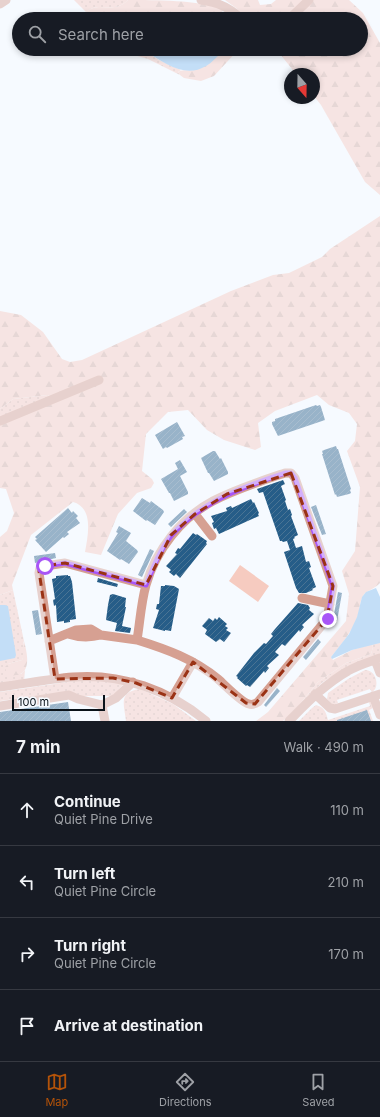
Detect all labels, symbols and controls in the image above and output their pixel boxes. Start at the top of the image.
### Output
search box [12,12,368,56]
icon: search [26,23,48,45]
text: Search here [58,25,144,44]
north arrow [284,68,320,104]
route start [36,557,54,575]
route end [319,610,337,628]
scale bar [12,693,105,712]
text: 100 m [18,695,49,709]
text: 7 min [16,737,61,757]
text: Walk · 490 m [284,739,364,755]
text: Continue [54,792,121,811]
icon: ahead [16,799,38,821]
text: 110 m [330,802,364,818]
text: Quiet Pine Drive [54,811,153,827]
text: Turn left [54,864,115,883]
icon: left [16,871,38,893]
text: 210 m [328,874,364,890]
text: Quiet Pine Circle [54,883,156,899]
text: Turn right [54,936,126,955]
icon: right [16,943,38,965]
text: 170 m [328,946,364,962]
text: Quiet Pine Circle [54,955,156,971]
icon: arrive [16,1015,38,1037]
text: Arrive at destination [54,1016,203,1035]
tab: Map [45,1071,68,1109]
tab: Directions [159,1071,212,1109]
tab: Saved [302,1071,335,1109]

